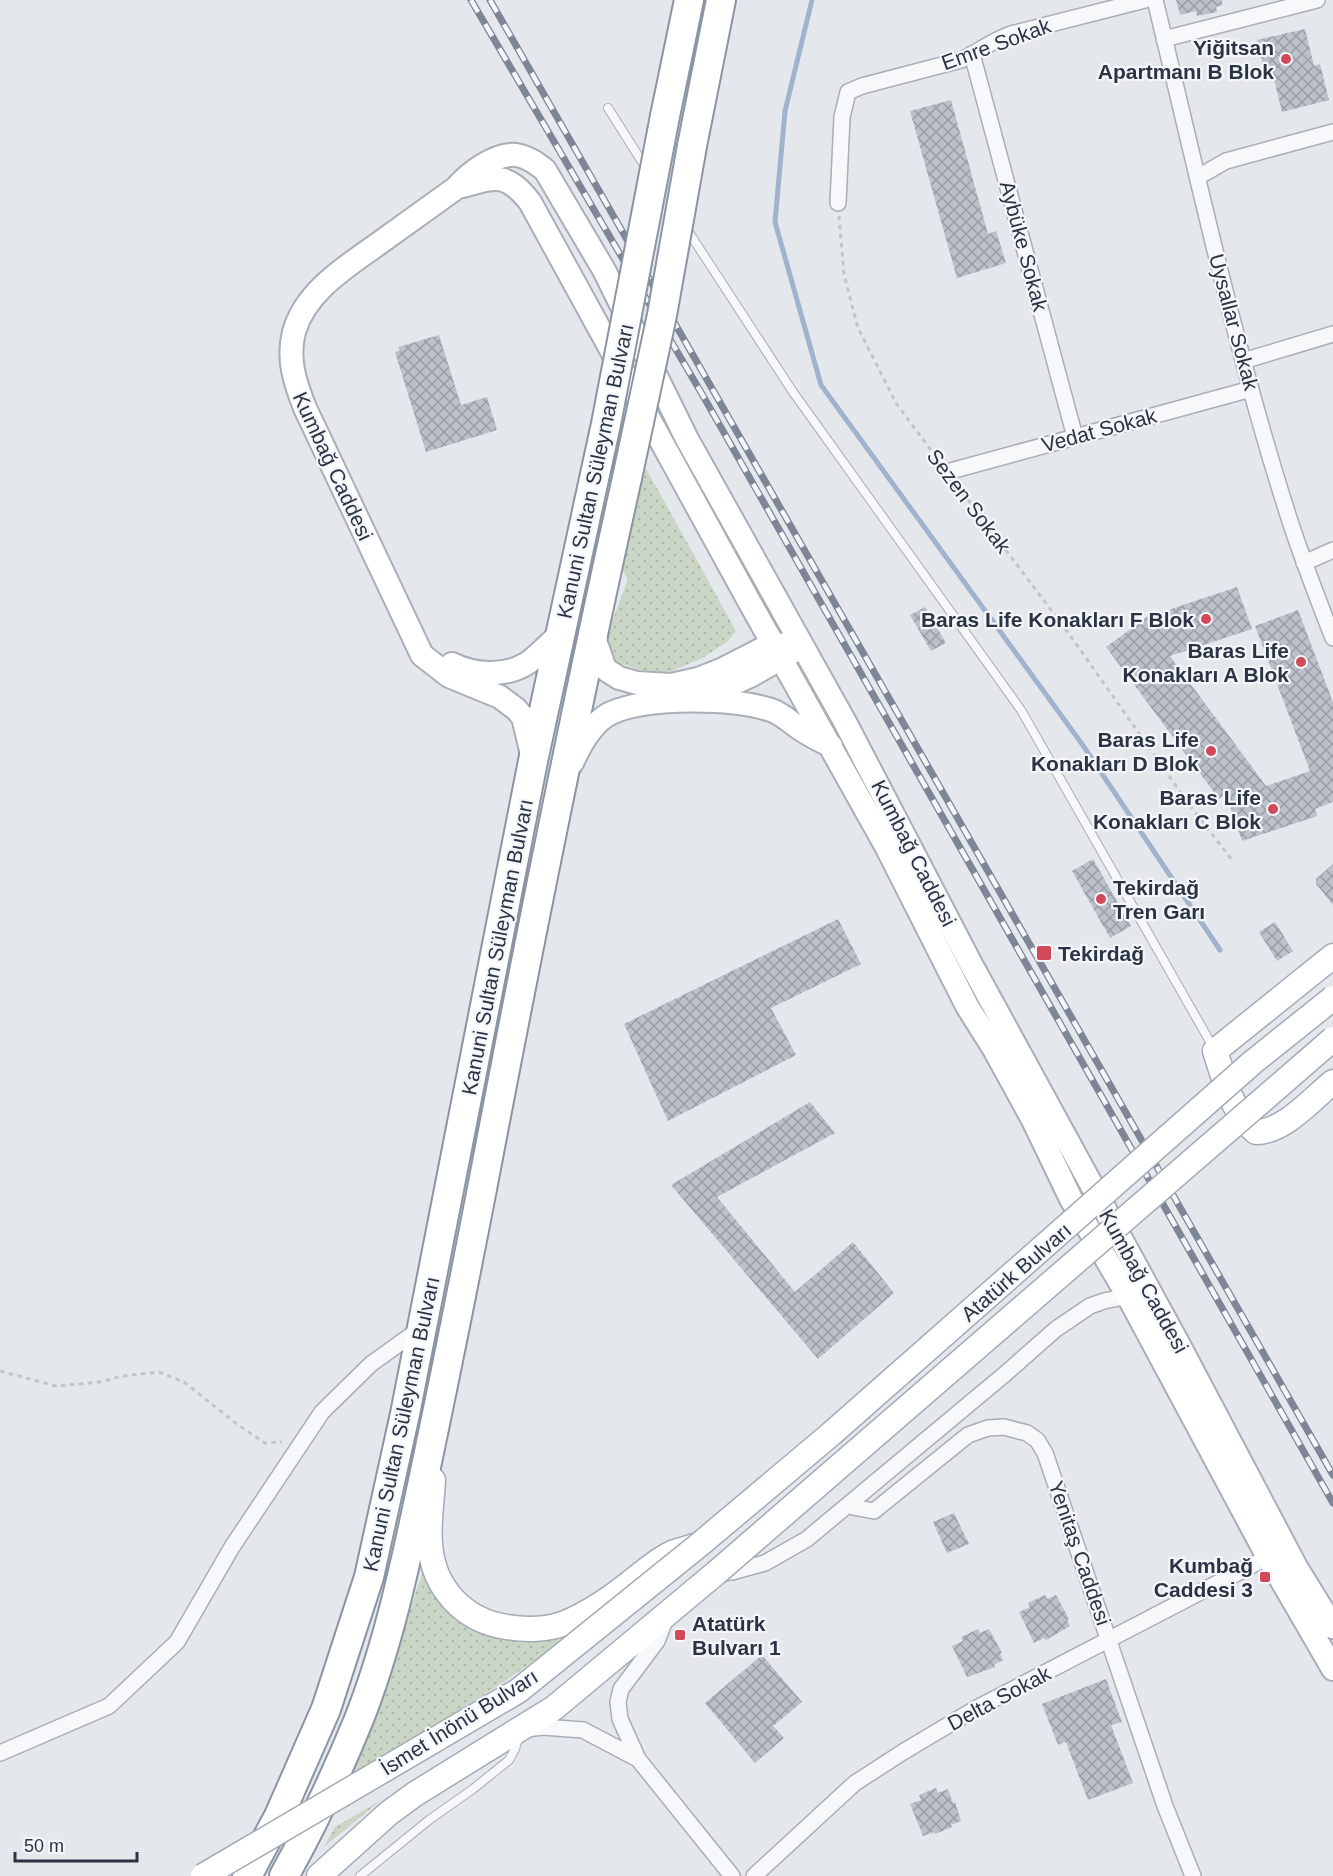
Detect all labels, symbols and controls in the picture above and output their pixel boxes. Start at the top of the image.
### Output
street label: Emre Sokak [938,13,1054,74]
place label: Yiğitsan Apartmanı B Blok [1098,36,1274,83]
marker: Yiğitsan Apartmanı B Blok [1279,52,1293,66]
street label: Aybüke Sokak [996,178,1053,314]
street label: Uysallar Sokak [1205,251,1263,393]
street label: Kanuni Sultan Süleyman Bulvarı [552,321,638,621]
street label: Kumbağ Caddesi [289,388,377,544]
street label: Vedat Sokak [1039,404,1159,456]
street label: Sezen Sokak [923,445,1016,558]
place label: Baras Life Konakları F Blok [921,608,1194,631]
marker: Baras Life Konakları F Blok [1199,612,1213,626]
place label: Baras Life Konakları A Blok [1123,639,1289,686]
marker: Baras Life Konakları A Blok [1294,655,1308,669]
place label: Baras Life Konakları D Blok [1031,728,1199,775]
marker: Baras Life Konakları D Blok [1204,744,1218,758]
street label: Kumbağ Caddesi [867,776,961,930]
place label: Baras Life Konakları C Blok [1093,786,1261,833]
street label: Kanuni Sultan Süleyman Bulvarı [457,797,537,1097]
marker: Baras Life Konakları C Blok [1266,802,1280,816]
place label: Tekirdağ Tren Garı [1113,876,1205,923]
marker: Tekirdağ Tren Garı [1094,892,1108,906]
place label: Tekirdağ [1058,942,1144,965]
marker: Tekirdağ [1035,944,1053,962]
street label: Kumbağ Caddesi [1095,1205,1193,1357]
street label: Atatürk Bulvarı [956,1218,1076,1326]
street label: Kanuni Sultan Süleyman Bulvarı [358,1274,444,1574]
street label: Yenitaş Caddesi [1045,1478,1115,1628]
place label: Kumbağ Caddesi 3 [1154,1554,1253,1601]
marker: Kumbağ Caddesi 3 [1258,1570,1272,1584]
place label: Atatürk Bulvarı 1 [692,1612,781,1659]
marker: Atatürk Bulvarı 1 [673,1628,687,1642]
street label: Delta Sokak [944,1661,1055,1735]
street label: İsmet İnönü Bulvarı [376,1664,542,1780]
scale bar [15,1825,136,1863]
text: 50 m [24,1836,64,1856]

